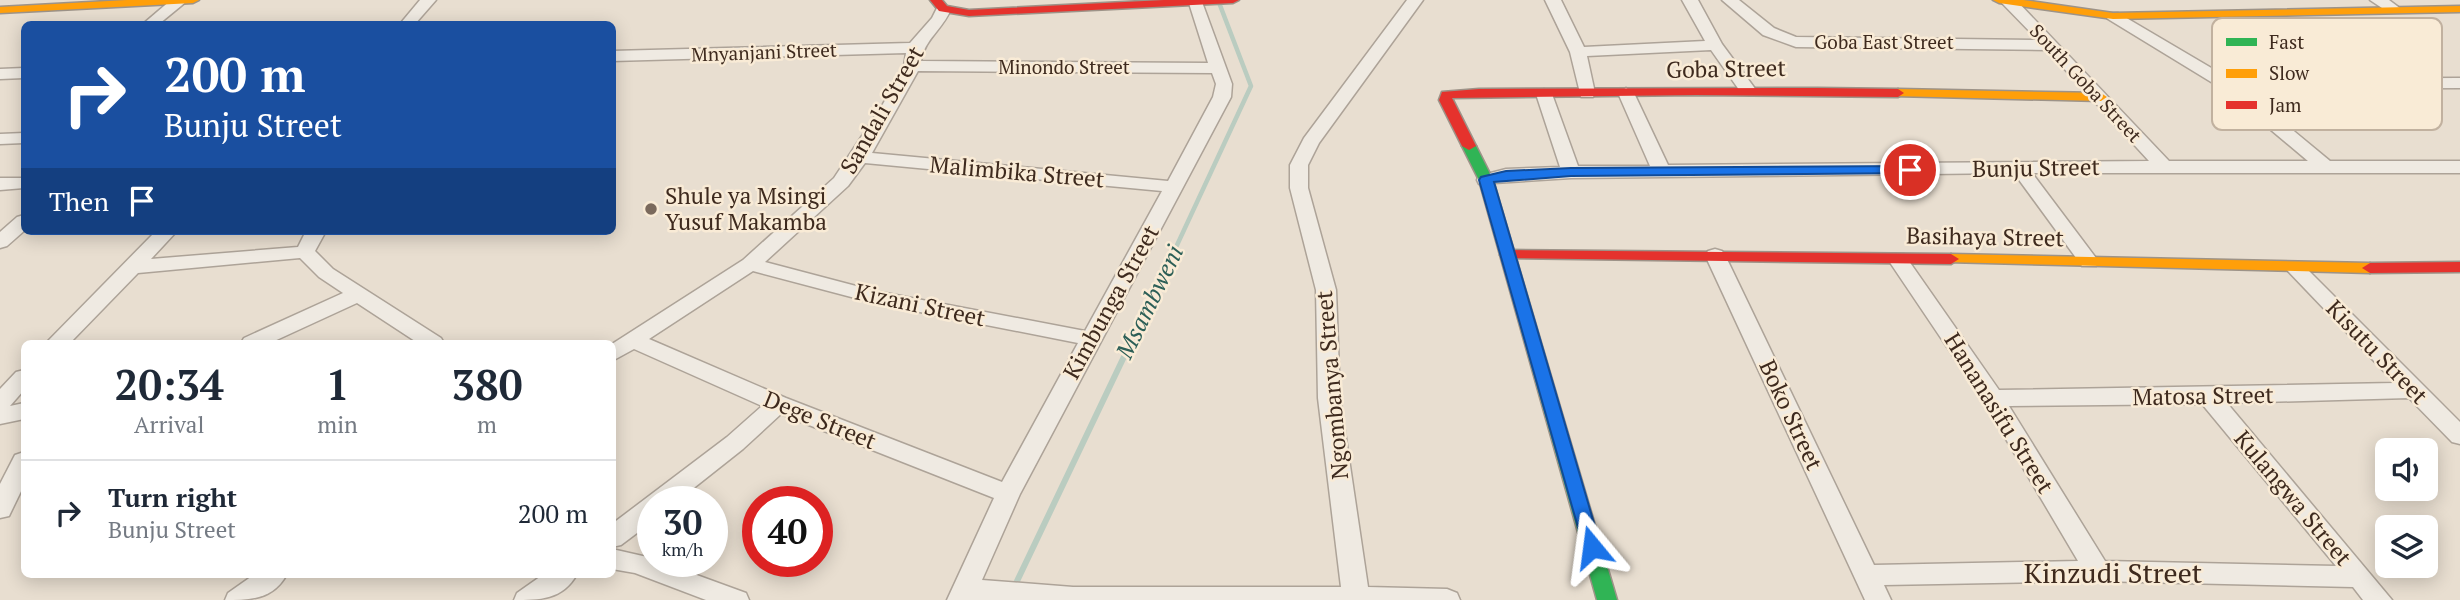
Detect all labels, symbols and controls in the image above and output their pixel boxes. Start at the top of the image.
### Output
street label: South Goba Street [2025,18,2148,147]
legend [2212,18,2442,130]
street label: Goba East Street [1814,29,1954,54]
text: Fast [2269,29,2304,54]
street label: Mnyanjani Street [691,36,837,67]
street label: Sandali Street [832,40,931,179]
text: 200 m [164,41,306,106]
icon: right [49,49,140,140]
street label: Goba Street [1666,52,1787,85]
street label: Minondo Street [998,54,1130,79]
text: Slow [2269,60,2310,85]
text: Jam [2269,92,2302,117]
text: Bunju Street [164,104,342,146]
pin [1880,140,1940,200]
street label: Malimbika Street [928,148,1106,195]
icon: arrive [1891,151,1929,189]
street label: Bunju Street [1972,151,2101,184]
place label: Shule ya Msingi Yusuf Makamba [665,180,827,237]
icon: arrive [123,182,161,220]
text: Then [49,184,109,218]
marker: Shule ya Msingi Yusuf Makamba [643,201,659,217]
street label: Kimbunga Street [1055,219,1166,384]
street label: Basihaya Street [1906,220,2065,253]
water label: Msambweni [1107,239,1190,364]
street label: Kizani Street [852,276,988,334]
street label: Ngombanya Street [1308,289,1355,481]
street label: Kisutu Street [2320,293,2435,411]
street label: Hananasifu Street [1938,327,2062,499]
street label: Boko Street [1752,355,1831,475]
text: 20:34 [115,356,224,412]
text: 1 [326,356,349,412]
text: 380 [451,356,522,412]
street label: Matosa Street [2132,379,2274,412]
street label: Dege Street [759,383,881,456]
text: Arrival [134,409,204,440]
text: min [317,409,358,440]
text: m [477,409,497,440]
street label: Kulangwa Street [2228,423,2359,572]
map controls [2375,438,2438,578]
button: sound [2375,438,2438,501]
text: Turn right [108,480,237,514]
speed limit sign: 40 [742,486,833,577]
icon: right [49,494,87,532]
text: 200 m [518,496,588,530]
text: 30 [663,499,702,545]
position arrow [1555,510,1629,584]
text: Bunju Street [108,514,236,545]
button: layers [2375,515,2438,578]
text: km/h [662,537,703,561]
street label: Kinzudi Street [2024,554,2203,591]

